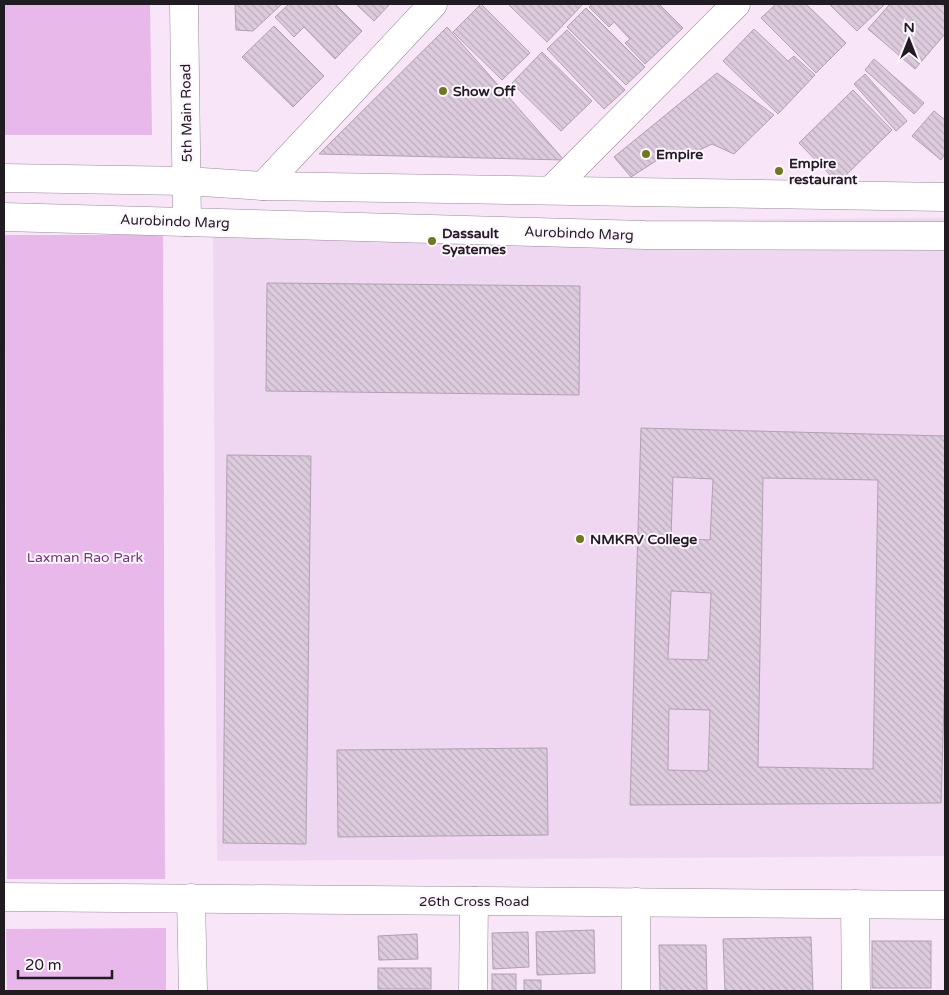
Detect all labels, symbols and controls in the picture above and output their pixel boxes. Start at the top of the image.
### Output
north arrow [884,15,934,65]
text: N [903,19,915,36]
street label: 5th Main Road [177,64,196,162]
place label: Show Off [453,83,517,100]
marker: Show Off [437,85,449,97]
place label: Empire [656,146,703,163]
marker: Empire [640,148,652,160]
place label: Empire restaurant [789,155,858,188]
marker: Empire restaurant [773,165,785,177]
street label: Aurobindo Marg [120,211,230,232]
street label: Aurobindo Marg [524,223,634,244]
place label: Dassault Syatemes [442,225,506,258]
marker: Dassault Syatemes [426,235,438,247]
place label: NMKRV College [590,531,697,548]
marker: NMKRV College [574,533,586,545]
park label: Laxman Rao Park [27,549,144,566]
street label: 26th Cross Road [419,893,529,910]
scale bar [18,948,111,980]
text: 20 m [25,956,62,974]

